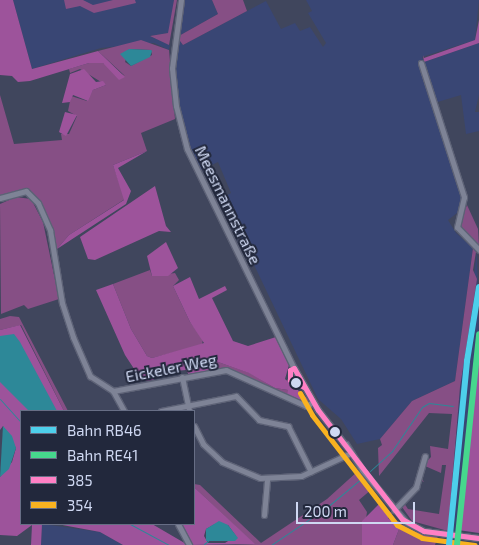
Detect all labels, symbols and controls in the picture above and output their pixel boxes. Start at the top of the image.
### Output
street label: Meesmannstraße [191,143,265,267]
street label: Eickeler Weg [124,350,218,386]
unlabelled marker [291,378,301,388]
legend [20,410,195,525]
text: Bahn RB46 [67,421,142,439]
unlabelled marker [330,427,340,437]
text: Bahn RE41 [67,446,138,464]
text: 385 [67,471,93,489]
scale bar [299,492,418,524]
text: 354 [67,496,93,514]
text: 200 m [304,502,347,520]

